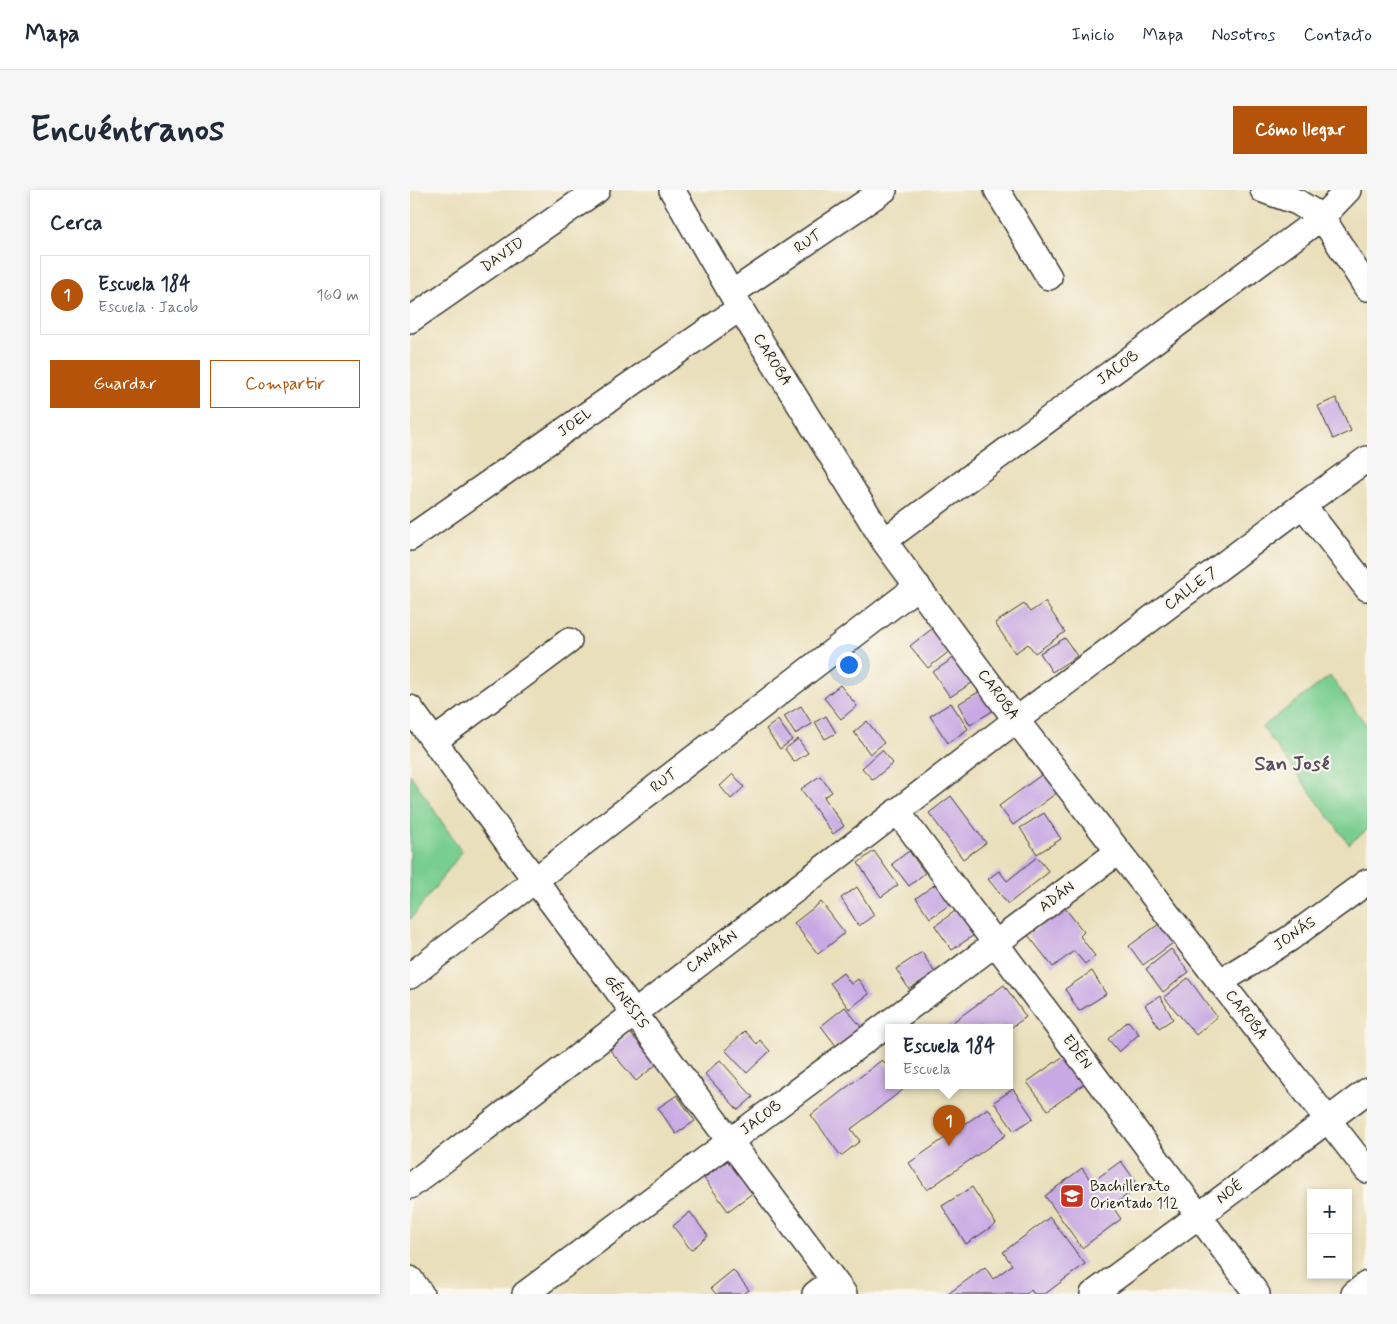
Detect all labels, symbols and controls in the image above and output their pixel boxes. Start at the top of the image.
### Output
text: Mapa [25,19,80,50]
text: Inicio [1072,23,1114,47]
text: Mapa [1142,23,1183,47]
text: Nosotros [1211,23,1276,47]
text: Contacto [1304,23,1372,47]
button: Cómo llegar [1233,106,1367,154]
text: Encuéntranos [30,107,225,153]
text: Cerca [50,209,103,237]
street label: RUT [791,225,826,258]
street label: DAVID [477,233,529,277]
text: Escuela 184 [98,272,191,297]
text: 1 [63,285,71,306]
text: 160 m [316,285,359,306]
text: Escuela · Jacob [98,297,198,318]
street label: CAROBA [748,330,796,390]
street label: JACOB [1093,346,1143,390]
button: Guardar [50,360,200,408]
button: Compartir [210,360,360,408]
street label: JOEL [554,404,596,442]
street label: CALLE 7 [1161,563,1221,615]
your location [836,652,862,678]
street label: CAROBA [973,666,1023,724]
district label: San José [1255,751,1329,778]
street label: RUT [647,764,682,798]
street label: ADÁN [1035,876,1079,917]
street label: JONÁS [1269,911,1320,956]
street label: CANAÁN [682,925,742,978]
street label: GÉNESIS [599,970,654,1033]
street label: CAROBA [1220,986,1272,1044]
popup [885,1024,1013,1089]
street label: EDÉN [1058,1030,1097,1073]
text: Escuela 184 [903,1034,995,1059]
text: Escuela [903,1059,951,1080]
street label: JACOB [736,1096,786,1140]
pin: 1 [933,1105,965,1146]
street label: NOÉ [1212,1174,1248,1209]
place label: Bachillerato Orientado 112 [1090,1177,1179,1214]
school or university icon: Bachillerato Orientado 112 [1059,1183,1085,1209]
map controls [1307,1189,1352,1279]
button: + [1307,1189,1352,1234]
button: − [1307,1234,1352,1279]

